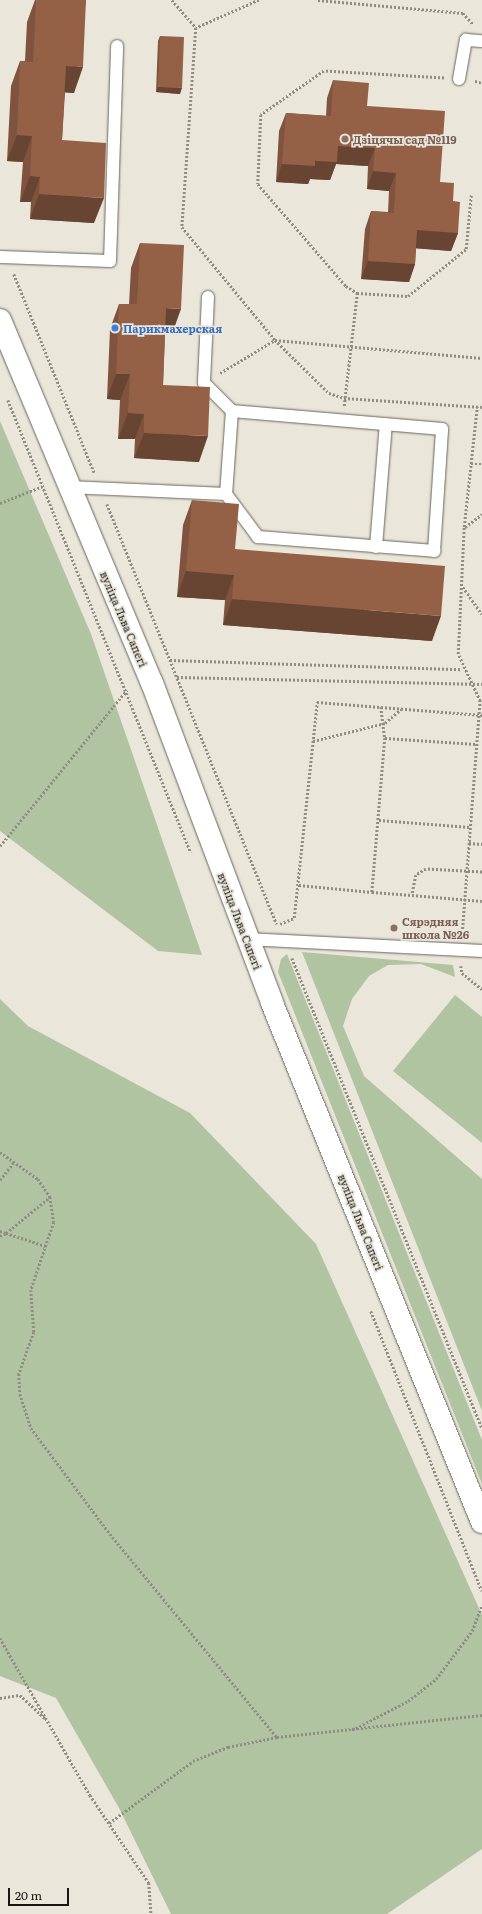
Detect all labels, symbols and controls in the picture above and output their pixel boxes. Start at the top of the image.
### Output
place label: Дзіцячы сад №119 [353,132,457,146]
marker: Дзіцячы сад №119 [340,134,350,144]
place label: Парикмахерская [123,321,222,335]
marker: Парикмахерская [110,323,120,333]
street label: вуліца Льва Сапегі [98,569,150,669]
street label: вуліца Льва Сапегі [215,871,265,971]
place label: Сярэдняя школа №26 [402,915,469,941]
marker: Сярэдняя школа №26 [389,923,399,933]
street label: вуліца Льва Сапегі [336,1172,386,1272]
scale bar [10,1880,71,1906]
text: 20 m [15,1886,42,1904]

